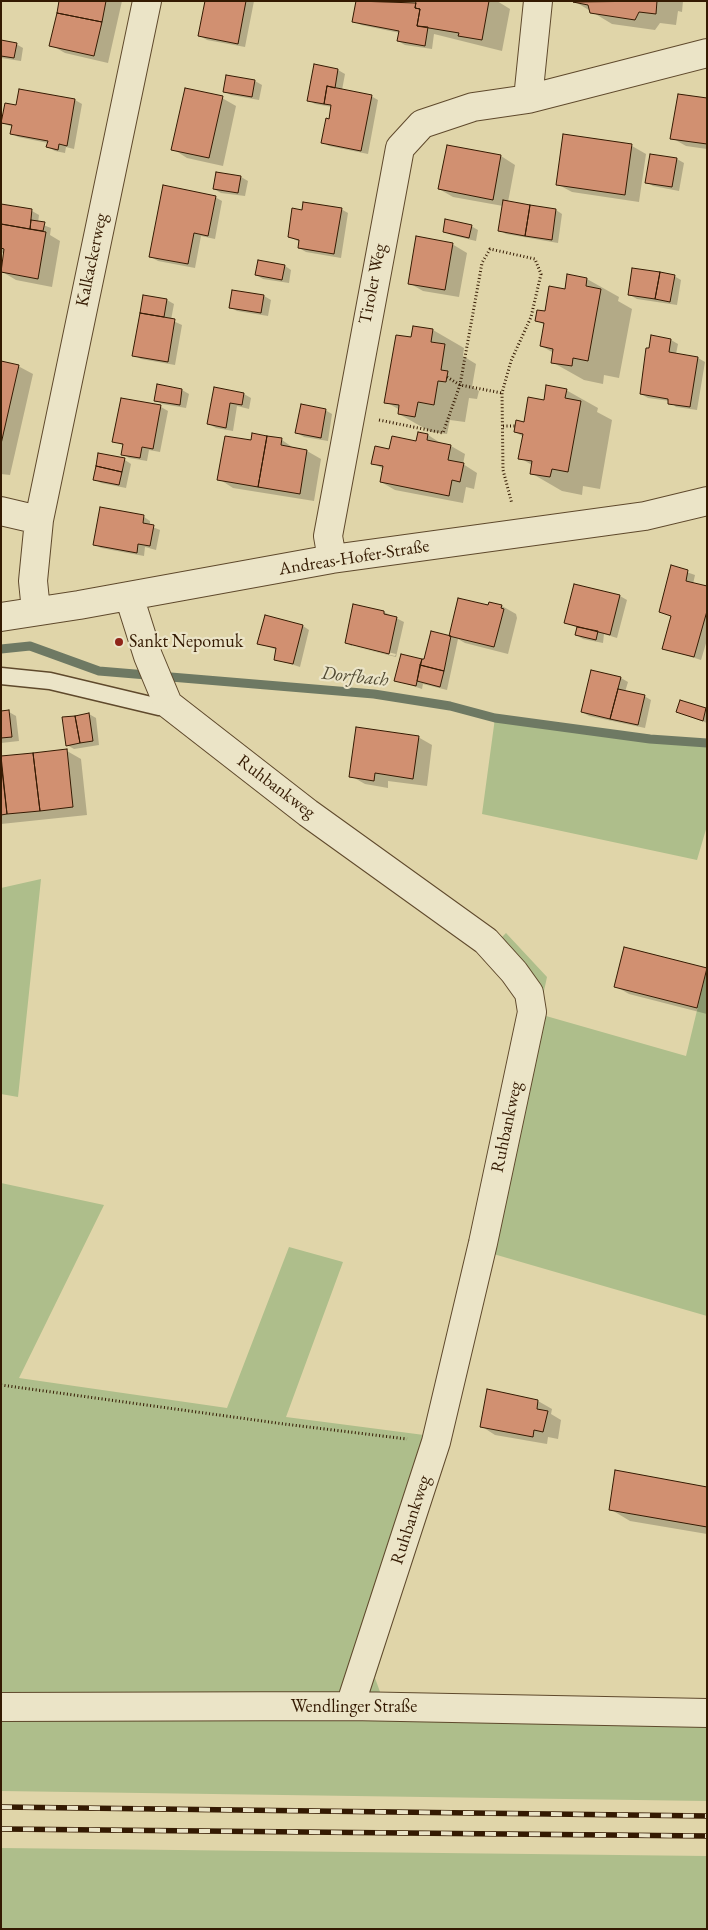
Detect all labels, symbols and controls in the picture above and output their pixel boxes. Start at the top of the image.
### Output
street label: Kalkackerweg [72,211,112,309]
street label: Tiroler Weg [355,242,391,326]
street label: Andreas-Hofer-Straße [277,535,431,581]
place label: Sankt Nepomuk [129,631,243,653]
marker: Sankt Nepomuk [113,636,125,648]
water label: Dorfbach [320,662,390,692]
street label: Ruhbankweg [233,751,319,823]
street label: Ruhbankweg [487,1080,527,1174]
street label: Ruhbankweg [386,1473,436,1567]
street label: Wendlinger Straße [291,1696,417,1718]

